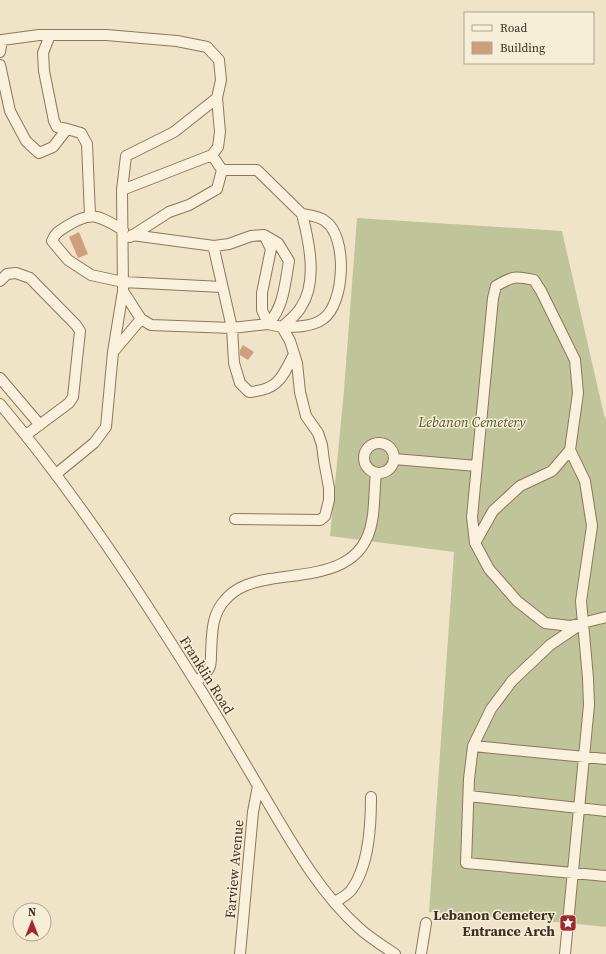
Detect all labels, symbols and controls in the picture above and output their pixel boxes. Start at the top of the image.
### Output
legend [464,12,594,64]
text: Road [500,20,527,36]
text: Building [500,40,545,56]
park label: Lebanon Cemetery [417,412,526,432]
street label: Franklin Road [175,632,239,718]
street label: Farview Avenue [220,819,248,919]
north arrow [12,902,52,942]
text: N [28,905,36,920]
place label: Lebanon Cemetery Entrance Arch [433,905,556,941]
place icon: Lebanon Cemetery Entrance Arch [558,913,578,933]

